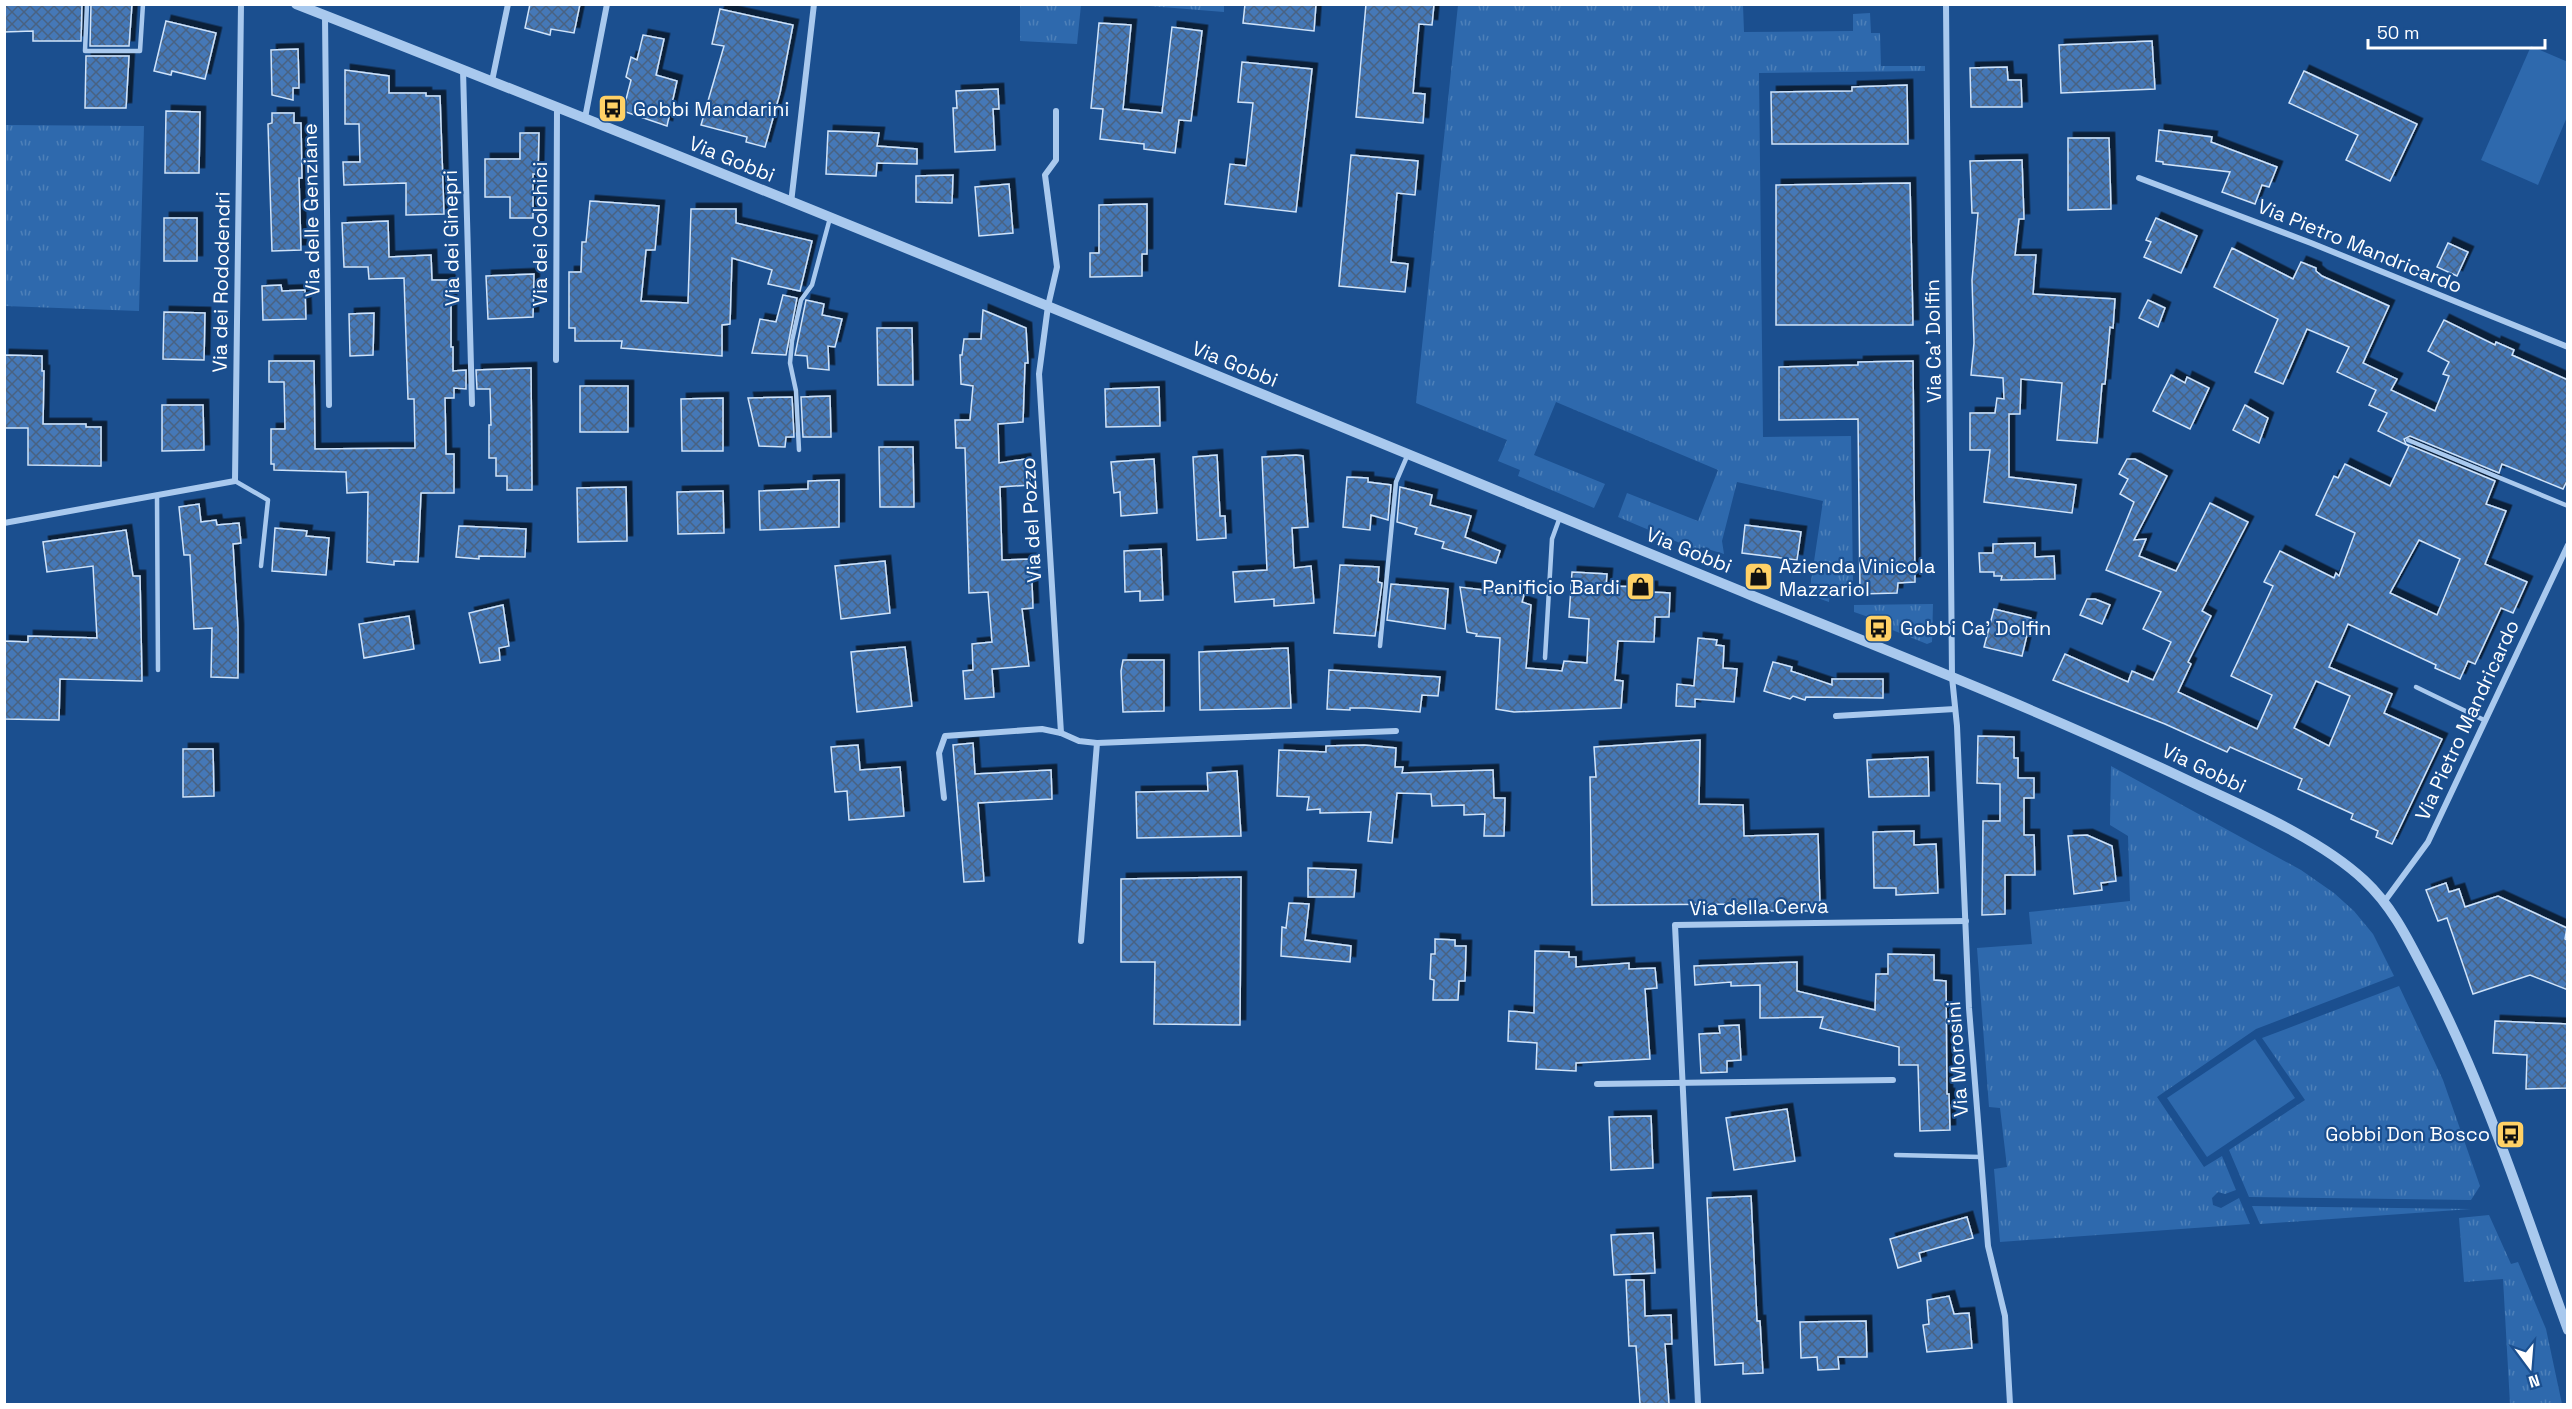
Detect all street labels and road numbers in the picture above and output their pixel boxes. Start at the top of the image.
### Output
street label: Via delle Genziane [296,123,326,297]
street label: Via Gobbi [685,130,779,188]
street label: Via dei Colchici [527,162,553,306]
street label: Via dei Ginepri [437,170,465,306]
street label: Via dei Rododendri [206,191,236,373]
street label: Via Pietro Mandricardo [2254,193,2466,299]
street label: Via Ca' Dolfin [1919,279,1947,403]
street label: Via Gobbi [1188,335,1282,393]
street label: Via del Pozzo [1015,457,1047,583]
street label: Via Gobbi [1642,521,1736,579]
street label: Via Pietro Mandricardo [2409,616,2525,824]
street label: Via Gobbi [2158,737,2250,799]
street label: Via della Cerva [1689,893,1829,921]
street label: Via Morosini [1940,1000,1974,1118]

